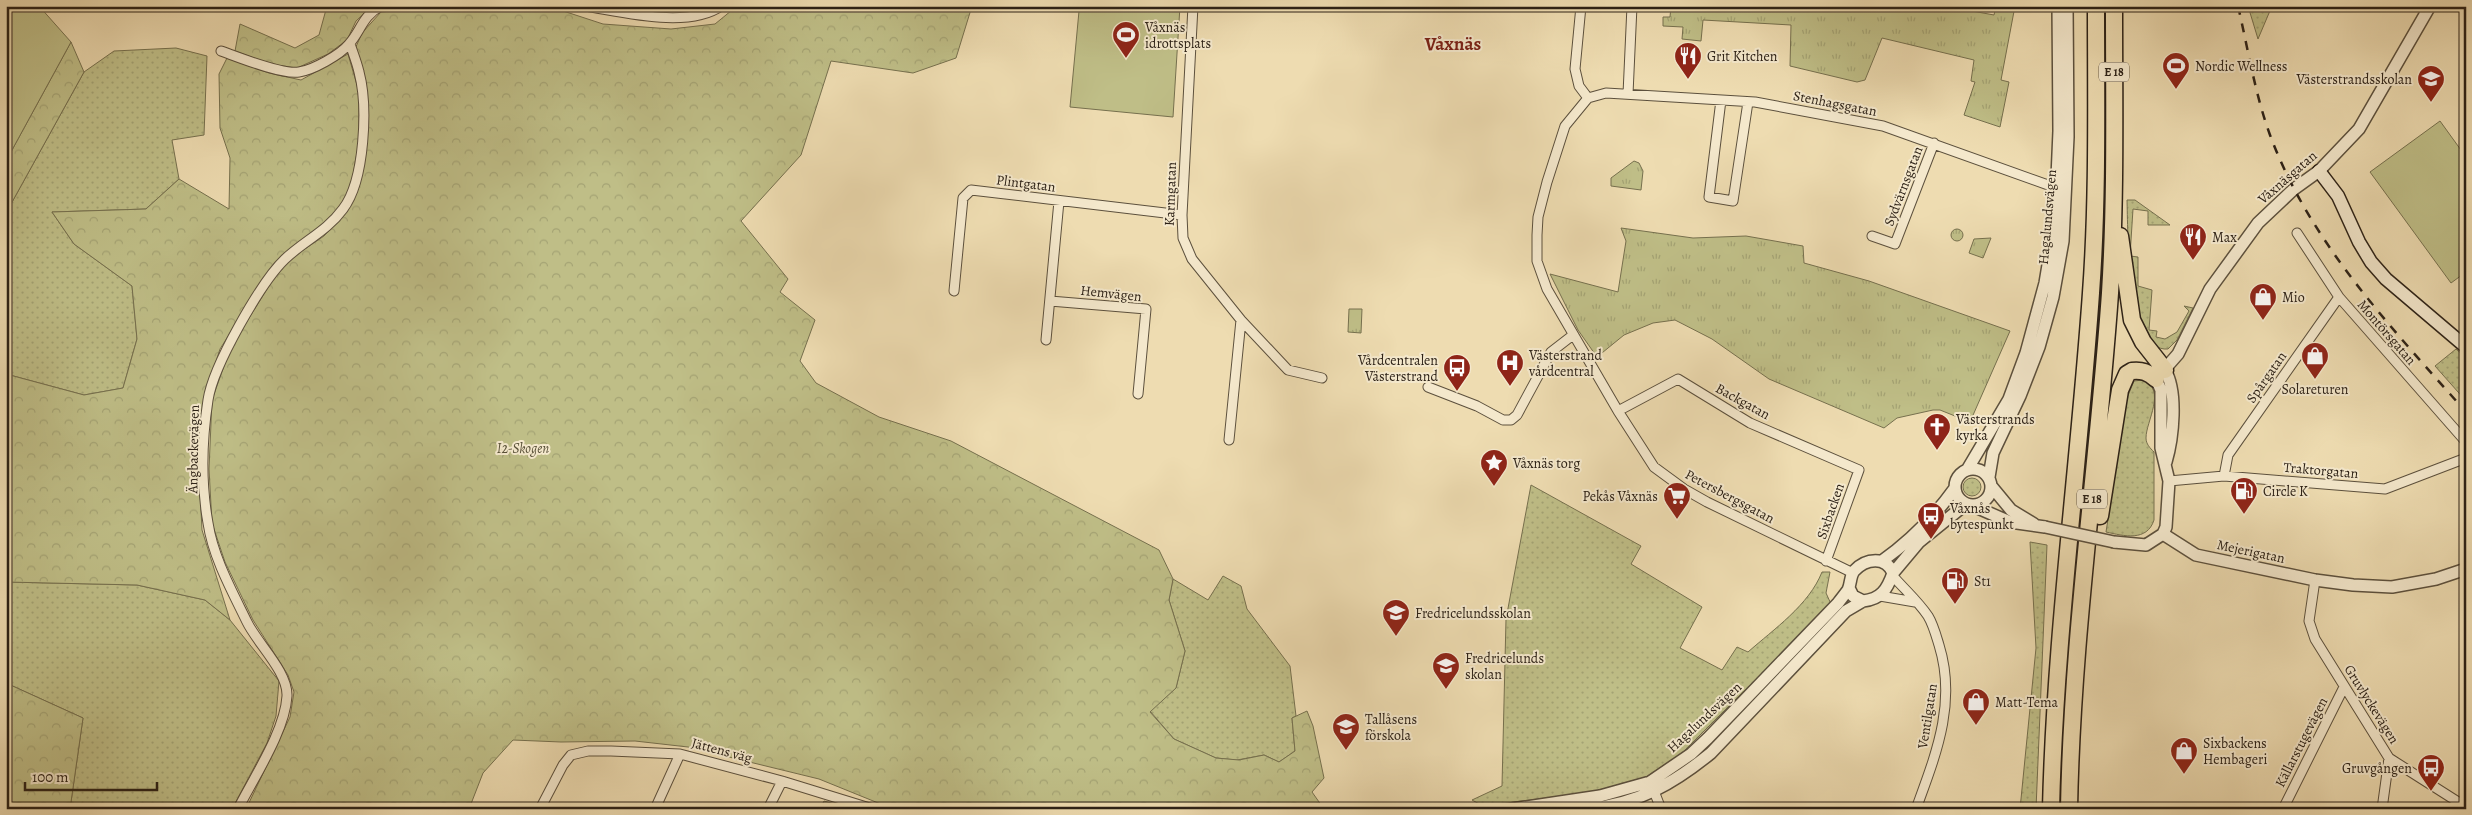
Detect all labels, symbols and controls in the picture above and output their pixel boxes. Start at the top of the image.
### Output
place label: Våxnäs idrottsplats [1144,18,1211,53]
sports icon: Våxnäs idrottsplats [1111,20,1141,59]
district label: Våxnäs [1424,31,1482,57]
restaurant icon: Grit Kitchen [1673,41,1703,80]
place label: Grit Kitchen [1707,47,1778,66]
sports icon: Nordic Wellness [2161,51,2191,90]
place label: Nordic Wellness [2195,57,2287,76]
road number: E 18 [2099,62,2129,82]
school or university icon: Västerstrandsskolan [2416,64,2446,103]
place label: Västerstrandsskolan [2295,70,2412,89]
street label: Stenhagsgatan [1791,86,1879,121]
street label: Sydvärnsgatan [1880,143,1928,229]
street label: Våxnäsgatan [2253,146,2321,209]
street label: Karmgatan [1160,161,1181,227]
street label: Hagalundsvägen [2034,168,2061,265]
street label: Plintgatan [995,170,1057,197]
restaurant icon: Max [2178,222,2208,261]
place label: Max [2212,228,2237,247]
street label: Hemvägen [1079,281,1143,306]
shop icon: Mio [2248,282,2278,321]
place label: Mio [2282,288,2305,307]
street label: Montörsgatan [2353,296,2421,369]
shop icon: Solareturen [2300,341,2330,380]
place label: Västerstrand vårdcentral [1528,346,1602,381]
street label: Spårgatan [2242,347,2291,407]
hospital icon: Västerstrand vårdcentral [1495,348,1525,387]
place label: Vårdcentralen Västerstrand [1357,351,1438,386]
bus stop icon: Vårdcentralen Västerstrand [1442,353,1472,392]
street label: Backgatan [1712,379,1774,424]
place label: Solareturen [2282,380,2349,399]
street label: Ängbackevägen [183,404,204,494]
place label: Västerstrands kyrka [1955,410,2035,445]
church icon: Västerstrands kyrka [1922,412,1952,451]
park label: I2-Skogen [497,439,549,458]
place icon: Våxnäs torg [1479,448,1509,487]
place label: Våxnäs torg [1512,454,1580,473]
street label: Traktorgatan [2283,458,2359,483]
street label: Petersbergsgatan [1682,465,1778,528]
fuel station icon: Circle K [2229,476,2259,515]
street label: Sixbacken [1812,480,1849,542]
supermarket icon: Pekås Våxnäs [1662,481,1692,520]
place label: Circle K [2263,482,2308,501]
place label: Pekås Våxnäs [1583,487,1658,506]
road number: E 18 [2077,489,2107,508]
place label: Våxnås bytespunkt [1949,499,2014,534]
bus stop icon: Våxnås bytespunkt [1916,501,1946,540]
street label: Mejerigatan [2215,535,2287,568]
fuel station icon: St1 [1940,566,1970,605]
place label: St1 [1974,572,1991,591]
school or university icon: Fredricelundsskolan [1381,598,1411,637]
place label: Fredricelundsskolan [1415,604,1531,623]
place label: Fredricelunds skolan [1465,649,1544,684]
school or university icon: Fredricelunds skolan [1431,651,1461,690]
street label: Gruvlyckevägen [2340,661,2404,748]
street label: Hagalundsvägen [1663,678,1746,757]
street label: Ventilgatan [1913,682,1942,751]
shop icon: Matt-Tema [1961,687,1991,726]
place label: Matt-Tema [1995,693,2059,712]
street label: Källarstugevägen [2271,694,2332,790]
place label: Tallåsens förskola [1365,710,1417,745]
school or university icon: Tallåsens förskola [1331,712,1361,751]
street label: Jättens väg [690,733,754,768]
place label: Sixbackens Hembageri [2203,734,2267,769]
shop icon: Sixbackens Hembageri [2169,736,2199,775]
bus stop icon: Gruvgången [2416,753,2446,792]
place label: Gruvgången [2342,759,2412,778]
scale bar [25,760,158,792]
text: 100 m [32,767,69,787]

